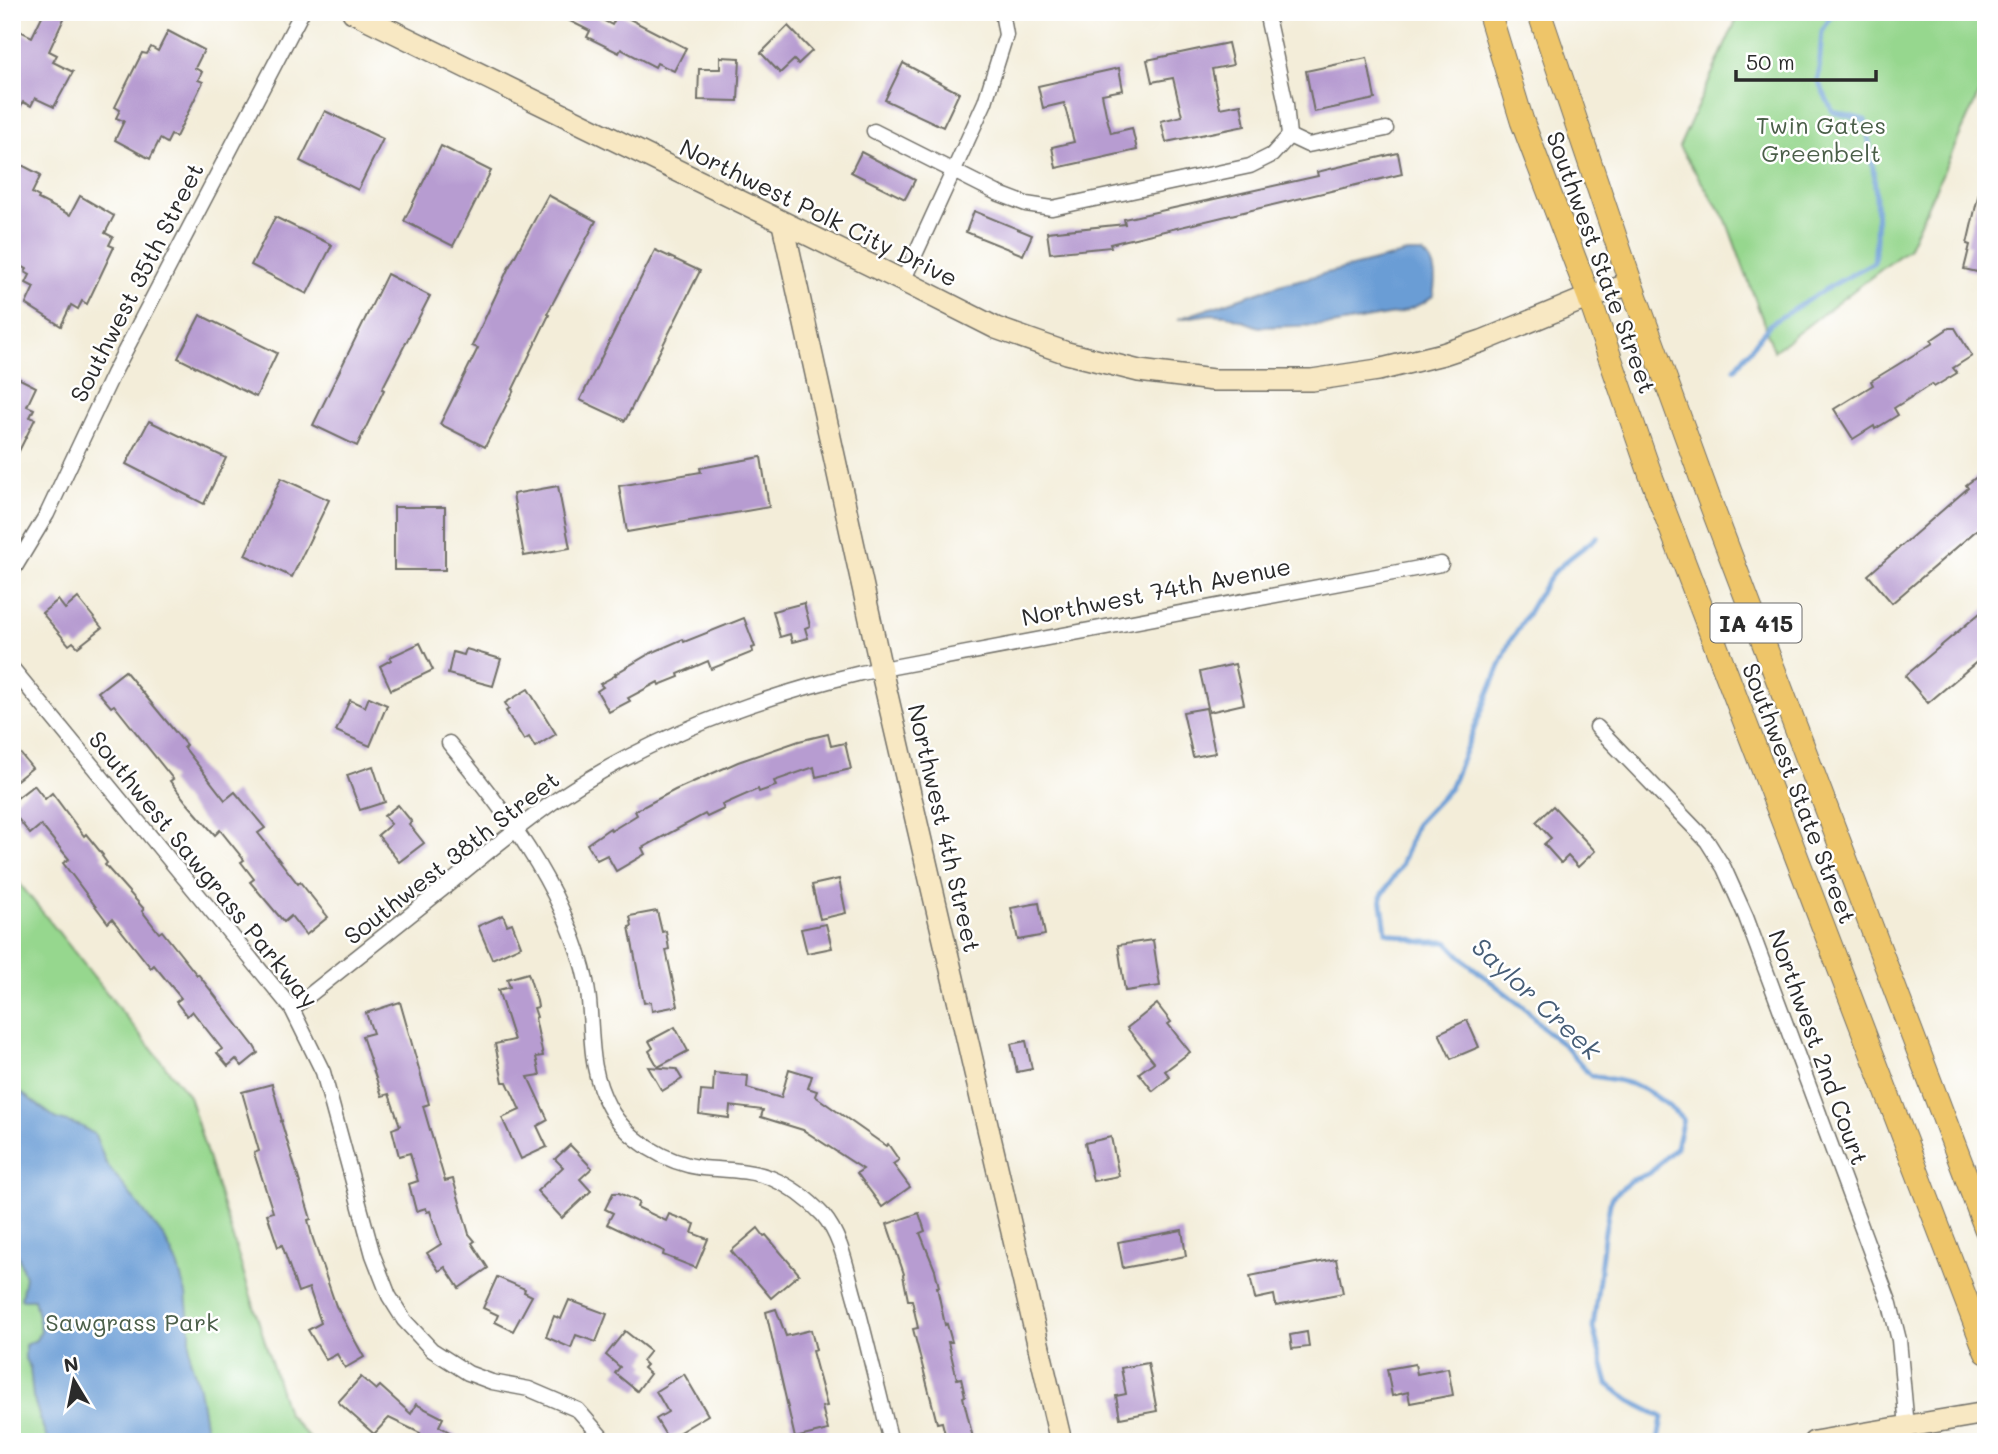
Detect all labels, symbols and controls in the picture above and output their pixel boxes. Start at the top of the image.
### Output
scale bar [1736,38,1876,82]
text: 50 m [1746,48,1795,75]
park label: Twin Gates Greenbelt [1756,109,1886,168]
street label: Southwest State Street [1540,127,1664,397]
street label: Northwest Polk City Drive [675,131,963,293]
street label: Southwest 35th Street [62,157,210,407]
street label: Northwest 74th Avenue [1019,550,1293,632]
road number: IA 415 [1710,604,1802,642]
street label: Southwest State Street [1736,658,1864,928]
street label: Northwest 4th Street [901,701,989,955]
street label: Southwest Sawgrass Parkway [82,724,326,1014]
street label: Southwest 38th Street [337,763,565,951]
street label: Northwest 2nd Court [1762,925,1876,1169]
water label: Saylor Creek [1465,929,1610,1068]
park label: Sawgrass Park [45,1306,219,1337]
north arrow [38,1346,108,1416]
text: N [62,1350,80,1377]

